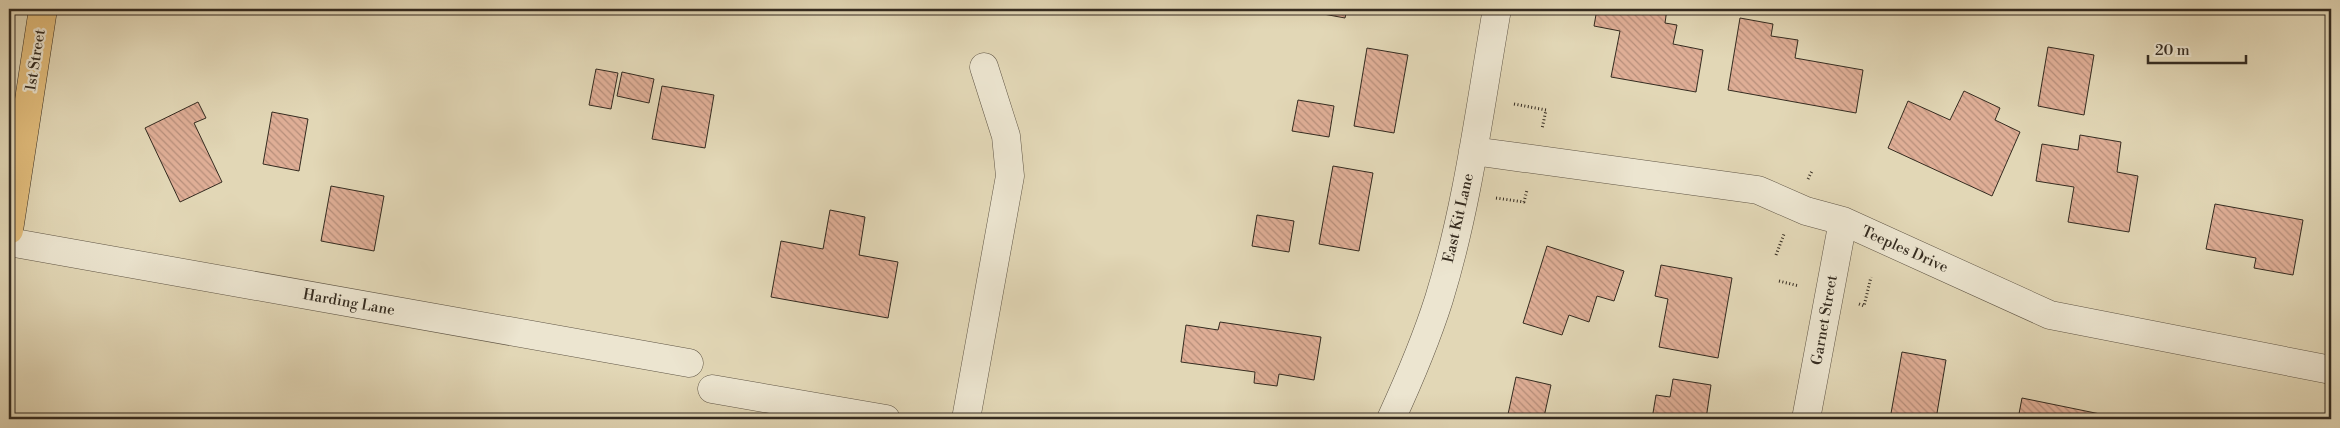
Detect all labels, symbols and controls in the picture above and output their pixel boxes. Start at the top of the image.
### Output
street label: 1st Street [21,27,50,92]
scale bar [2148,32,2245,64]
text: 20 m [2155,41,2190,60]
street label: East Kit Lane [1439,172,1478,265]
street label: Teeples Drive [1859,222,1951,277]
street label: Garnet Street [1807,273,1842,367]
street label: Harding Lane [301,285,396,320]

